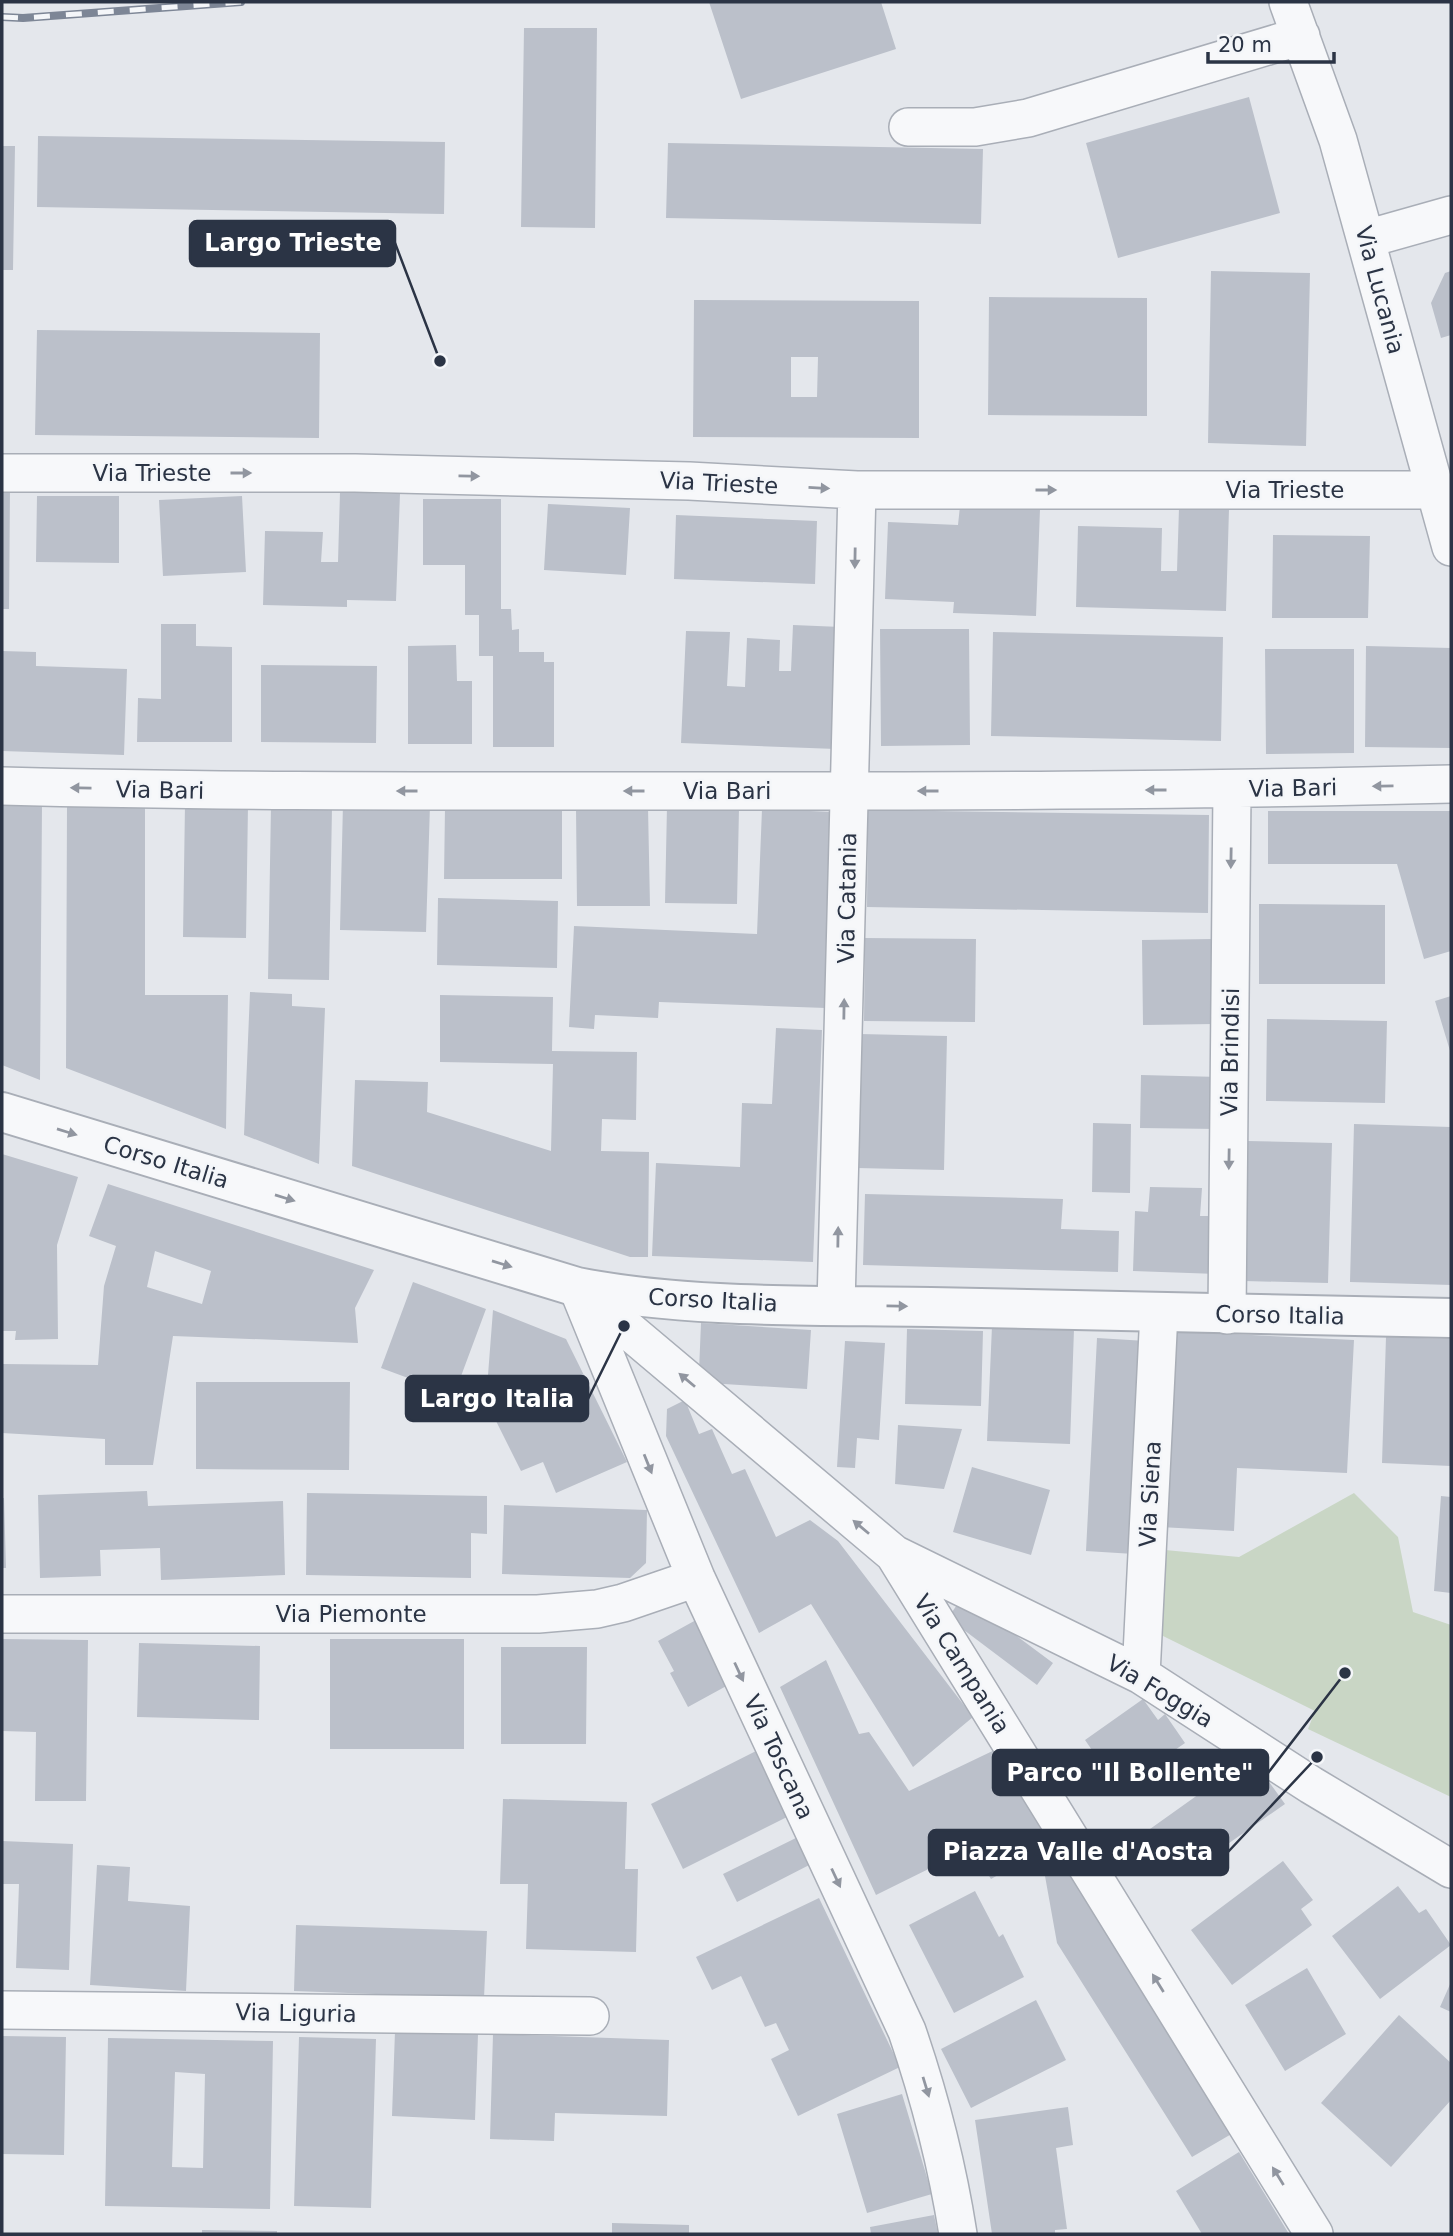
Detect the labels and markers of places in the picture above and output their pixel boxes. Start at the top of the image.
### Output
callout: Largo Trieste [190,221,395,266]
callout: Largo Italia [406,1376,588,1421]
callout: Parco "Il Bollente" [993,1750,1268,1795]
callout: Piazza Valle d'Aosta [929,1830,1228,1875]

